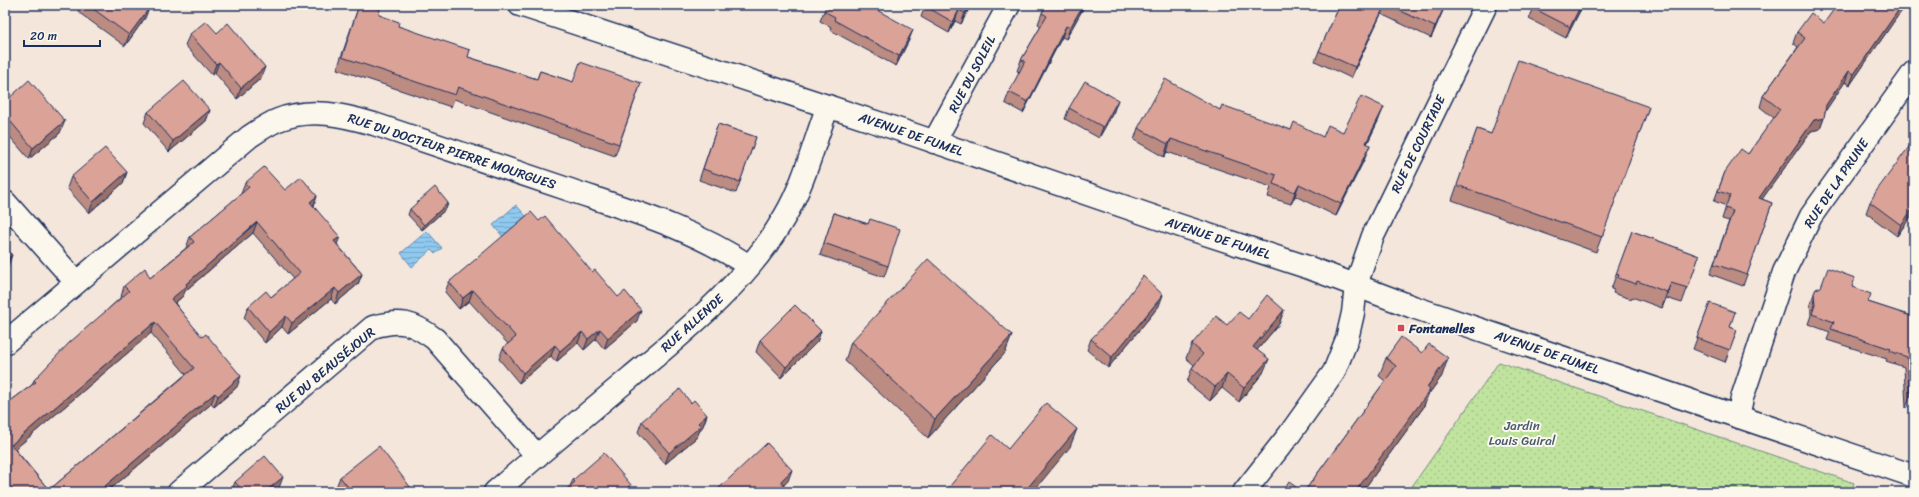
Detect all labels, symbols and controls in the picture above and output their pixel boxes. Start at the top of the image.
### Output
scale bar [24,22,100,48]
text: 20 m [30,25,57,47]
street label: RUE DU SOLEIL [942,31,1002,117]
street label: RUE DE COURTADE [1384,90,1452,197]
street label: AVENUE DE FUMEL [855,105,967,163]
street label: RUE DU DOCTEUR PIERRE MOURGUES [345,106,559,196]
street label: RUE DE LA PRUNE [1797,133,1875,233]
street label: AVENUE DE FUMEL [1161,210,1274,266]
street label: RUE ALLENDE [655,288,730,358]
place label: Fontanelles [1408,317,1475,340]
street label: RUE DU BEAUSÉJOUR [270,321,380,419]
marker: Fontanelles [1396,323,1406,333]
street label: AVENUE DE FUMEL [1491,323,1603,381]
park label: Jardin Louis Guiral [1489,414,1556,452]

